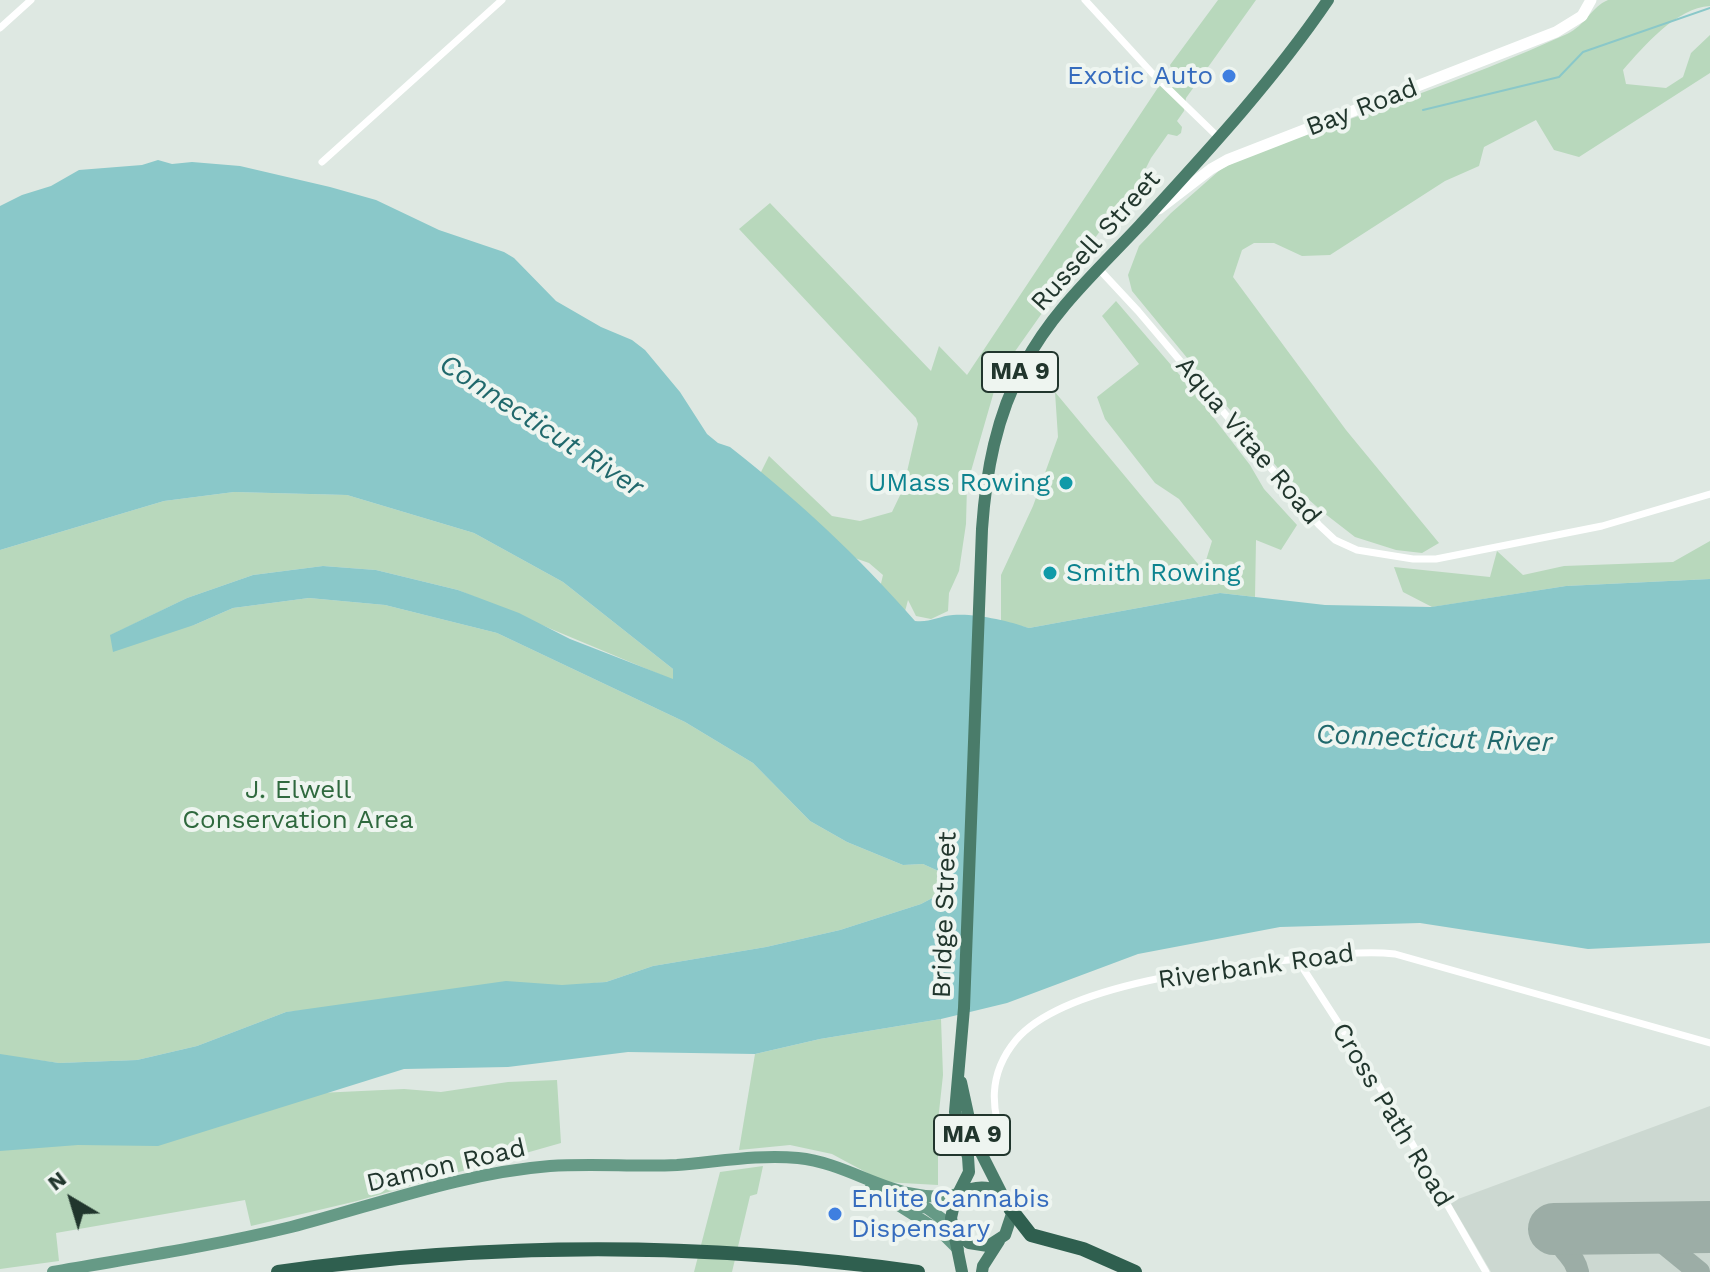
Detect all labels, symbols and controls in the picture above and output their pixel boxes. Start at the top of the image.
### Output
place label: Exotic Auto [1067,60,1213,92]
marker: Exotic Auto [1220,67,1238,85]
street label: Bay Road [1302,73,1422,143]
street label: Russell Street [1025,164,1167,318]
water label: Connecticut River [433,347,649,505]
street label: Aqua Vitae Road [1169,351,1327,531]
road number: MA 9 [982,352,1058,392]
place label: UMass Rowing [868,467,1050,499]
marker: UMass Rowing [1057,474,1075,492]
place label: Smith Rowing [1066,557,1241,589]
marker: Smith Rowing [1041,564,1059,582]
water label: Connecticut River [1315,718,1553,760]
park label: J. Elwell Conservation Area [182,774,414,836]
street label: Bridge Street [926,831,964,999]
street label: Riverbank Road [1156,938,1356,996]
street label: Cross Path Road [1325,1017,1459,1213]
road number: MA 9 [934,1115,1010,1155]
street label: Damon Road [363,1133,529,1199]
north arrow [32,1160,112,1240]
text: N [43,1166,71,1196]
place label: Enlite Cannabis Dispensary [851,1183,1050,1244]
marker: Enlite Cannabis Dispensary [826,1205,844,1223]

